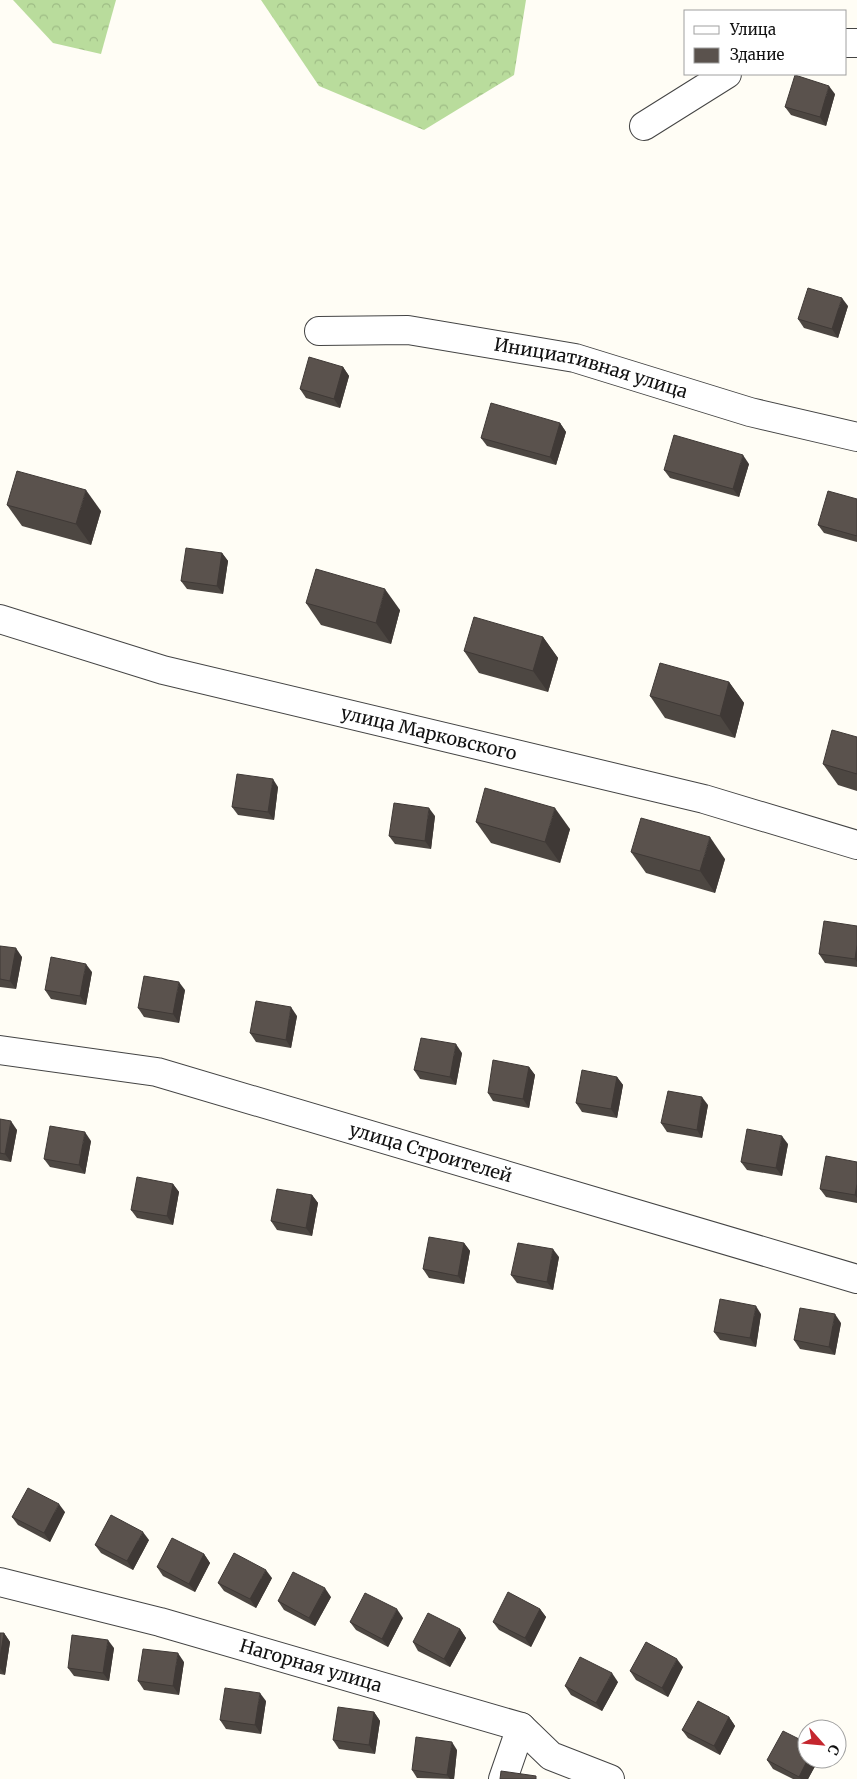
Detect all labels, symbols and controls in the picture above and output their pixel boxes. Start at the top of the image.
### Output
legend [684,10,847,75]
text: Улица [729,20,776,39]
text: Здание [730,45,784,64]
street label: Инициативная улица [492,333,691,403]
street label: улица Марковского [339,701,519,765]
street label: улица Строителей [347,1118,515,1187]
street label: Нагорная улица [237,1634,385,1697]
north arrow [797,1719,847,1769]
text: С [823,1742,844,1758]

